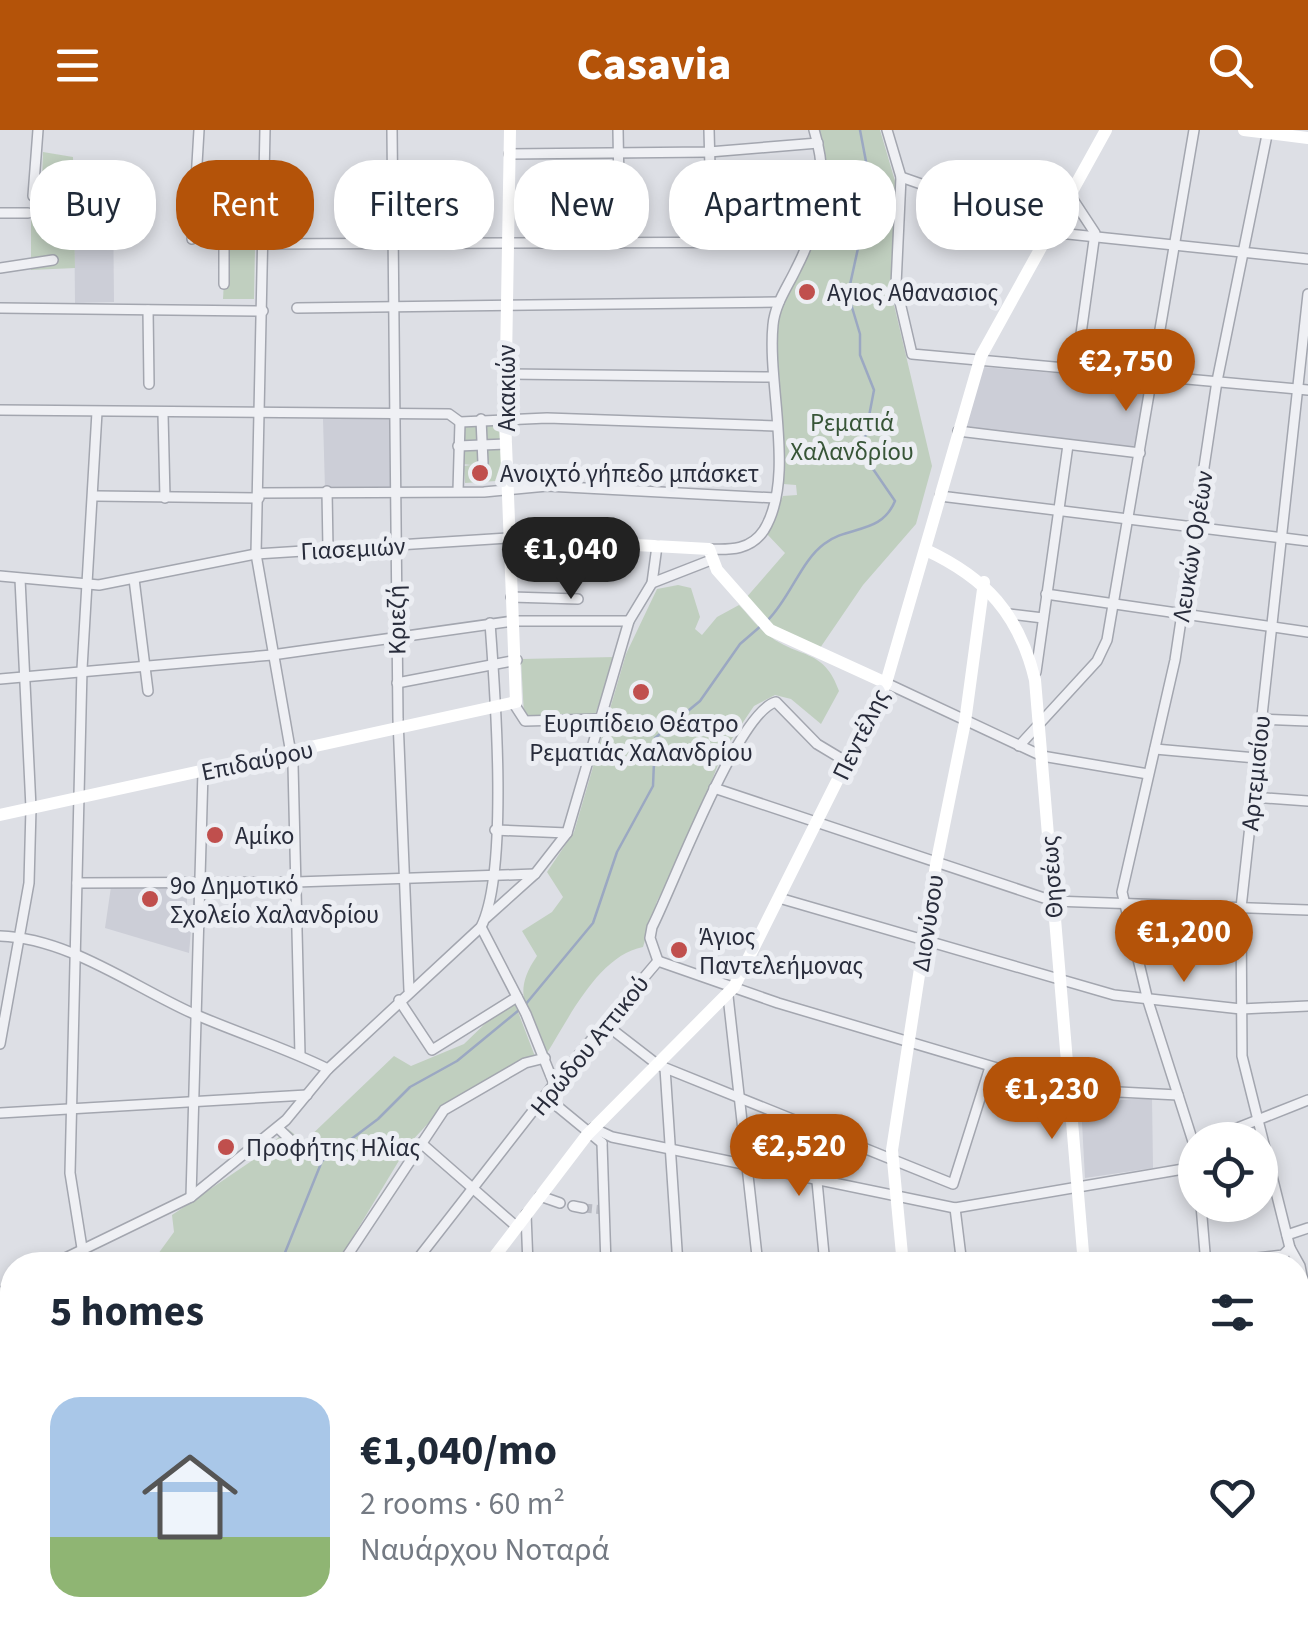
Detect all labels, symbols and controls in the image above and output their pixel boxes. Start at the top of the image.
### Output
text: Casavia [577,33,731,97]
icon: menu [50,38,105,93]
icon: search [1203,38,1258,93]
chip: Buy [30,160,156,250]
chip: Rent [176,160,314,250]
chip: Filters [334,160,494,250]
chip: New [514,160,649,250]
chip: Apartment [669,160,896,250]
chip: House [916,160,1079,250]
place label: Αγιος Αθανασιος [827,275,999,311]
marker: Αγιος Αθανασιος [796,281,818,303]
pin: €2,750 [1045,329,1207,414]
text: €2,750 [1079,338,1173,384]
street label: Ακακιών [489,344,525,432]
park label: Ρεματιά Χαλανδρίου [790,405,914,470]
place label: Ανοιχτό γήπεδο μπάσκετ [500,456,759,492]
marker: Ανοιχτό γήπεδο μπάσκετ [469,462,491,484]
street label: Λευκών Ορέων [1163,468,1223,624]
pin: €1,040 [490,517,652,602]
text: €1,040 [524,526,618,572]
street label: Γιασεμιών [300,528,407,570]
street label: Κριεζή [378,585,416,655]
marker: Ευριπίδειο Θέατρο Ρεματιάς Χαλανδρίου [630,681,652,703]
street label: Πεντέλης [823,682,899,786]
place label: Ευριπίδειο Θέατρο Ρεματιάς Χαλανδρίου [529,706,753,771]
street label: Αρτεμισίου [1232,714,1280,833]
street label: Επιδαύρου [198,732,317,790]
place label: Αμίκο [235,818,294,854]
marker: Αμίκο [204,824,226,846]
street label: Θησέως [1031,834,1073,920]
place label: 9ο Δημοτικό Σχολείο Χαλανδρίου [170,868,379,933]
street label: Διονύσου [903,872,953,974]
marker: 9ο Δημοτικό Σχολείο Χαλανδρίου [139,888,161,910]
pin: €1,200 [1103,900,1265,985]
text: €1,200 [1137,909,1231,955]
place label: Άγιος Παντελεήμονας [699,919,864,984]
marker: Άγιος Παντελεήμονας [668,939,690,961]
street label: Ηρώδου Αττικού [522,968,658,1124]
pin: €1,230 [971,1057,1133,1142]
text: €1,230 [1005,1066,1099,1112]
pin: €2,520 [718,1114,880,1199]
map controls [1178,1122,1278,1222]
button: locate [1178,1122,1278,1222]
text: €2,520 [752,1123,846,1169]
place label: Προφήτης Ηλίας [246,1130,420,1166]
marker: Προφήτης Ηλίας [215,1136,237,1158]
text: 5 homes [50,1282,204,1342]
icon: filters [1205,1285,1260,1340]
text: €1,040/mo [360,1421,557,1481]
icon: home [130,1437,250,1557]
icon: heart [1205,1470,1260,1525]
text: 2 rooms · 60 m² [360,1481,565,1527]
text: Ναυάρχου Νοταρά [360,1527,609,1573]

